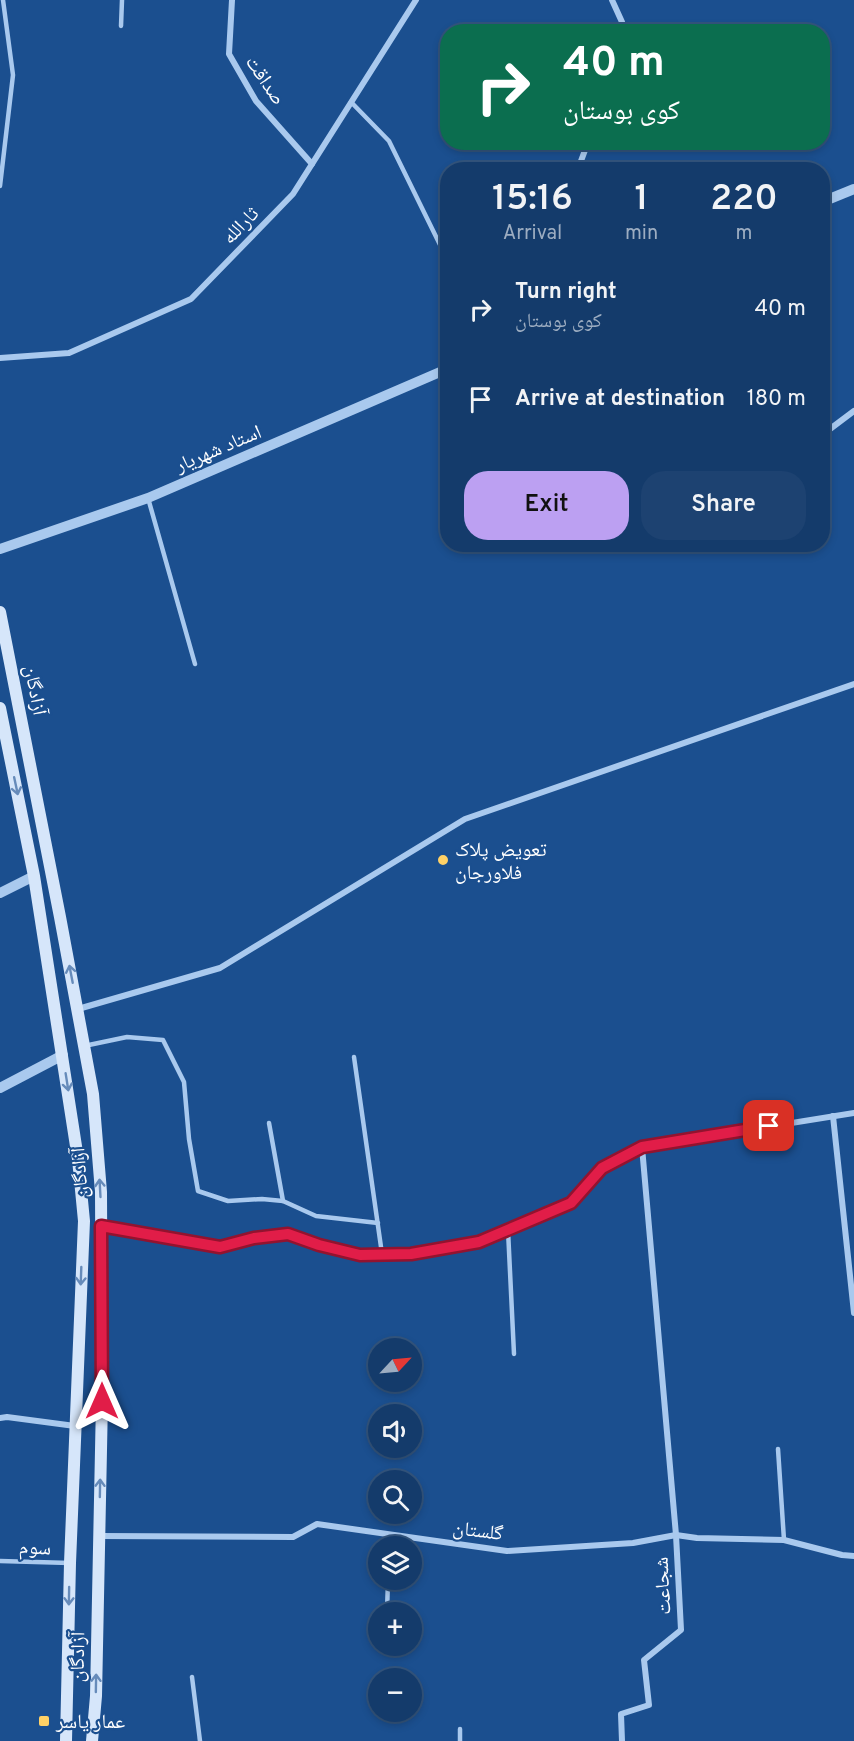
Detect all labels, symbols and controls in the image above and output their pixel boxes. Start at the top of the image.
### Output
text: 40 m [563,38,665,91]
icon: right [464,48,542,126]
street label: صداقت [238,51,290,111]
text: کوی بوستان [563,95,680,129]
text: 15:16 [492,177,573,223]
text: 1 [635,177,649,223]
text: 220 [710,177,778,223]
street label: ثارالله [217,202,266,251]
text: Arrival [503,221,562,247]
text: min [625,221,658,247]
text: m [736,221,753,247]
text: Turn right [515,279,617,306]
icon: right [464,293,497,326]
text: 40 m [754,296,806,323]
text: کوی بوستان [515,309,602,335]
icon: arrive [464,383,497,416]
text: Arrive at destination [515,386,725,413]
text: 180 m [747,386,806,413]
street label: استاد شهریار [171,420,266,480]
button: Exit [464,471,629,540]
button: Share [641,471,806,540]
street label: آزادگان [16,663,52,719]
one-way arrow [11,776,22,796]
place label: تعویض پلاک فلاورجان [455,838,547,887]
marker: تعویض پلاک فلاورجان [436,853,450,867]
one-way arrow [65,965,76,984]
one-way arrow [61,1071,72,1091]
pin [743,1100,794,1151]
icon: arrive [752,1109,785,1142]
street label: آزادگان [66,1146,96,1199]
one-way arrow [94,1178,105,1198]
one-way arrow [76,1265,87,1285]
north arrow [368,1338,422,1392]
map controls [368,1338,422,1722]
position arrow [70,1369,134,1433]
button: sound [368,1404,422,1458]
button: search [368,1470,422,1524]
one-way arrow [94,1478,106,1498]
street label: گلستان [451,1516,505,1548]
street label: سوم [18,1535,52,1563]
button: layers [368,1536,422,1590]
street label: شجاعت [649,1556,678,1616]
one-way arrow [63,1586,75,1606]
button: + [368,1602,422,1656]
street label: آزادگان [66,1631,92,1683]
button: − [368,1668,422,1722]
one-way arrow [90,1673,102,1693]
place label: عمار یاسر [55,1710,125,1736]
marker: عمار یاسر [37,1714,51,1728]

